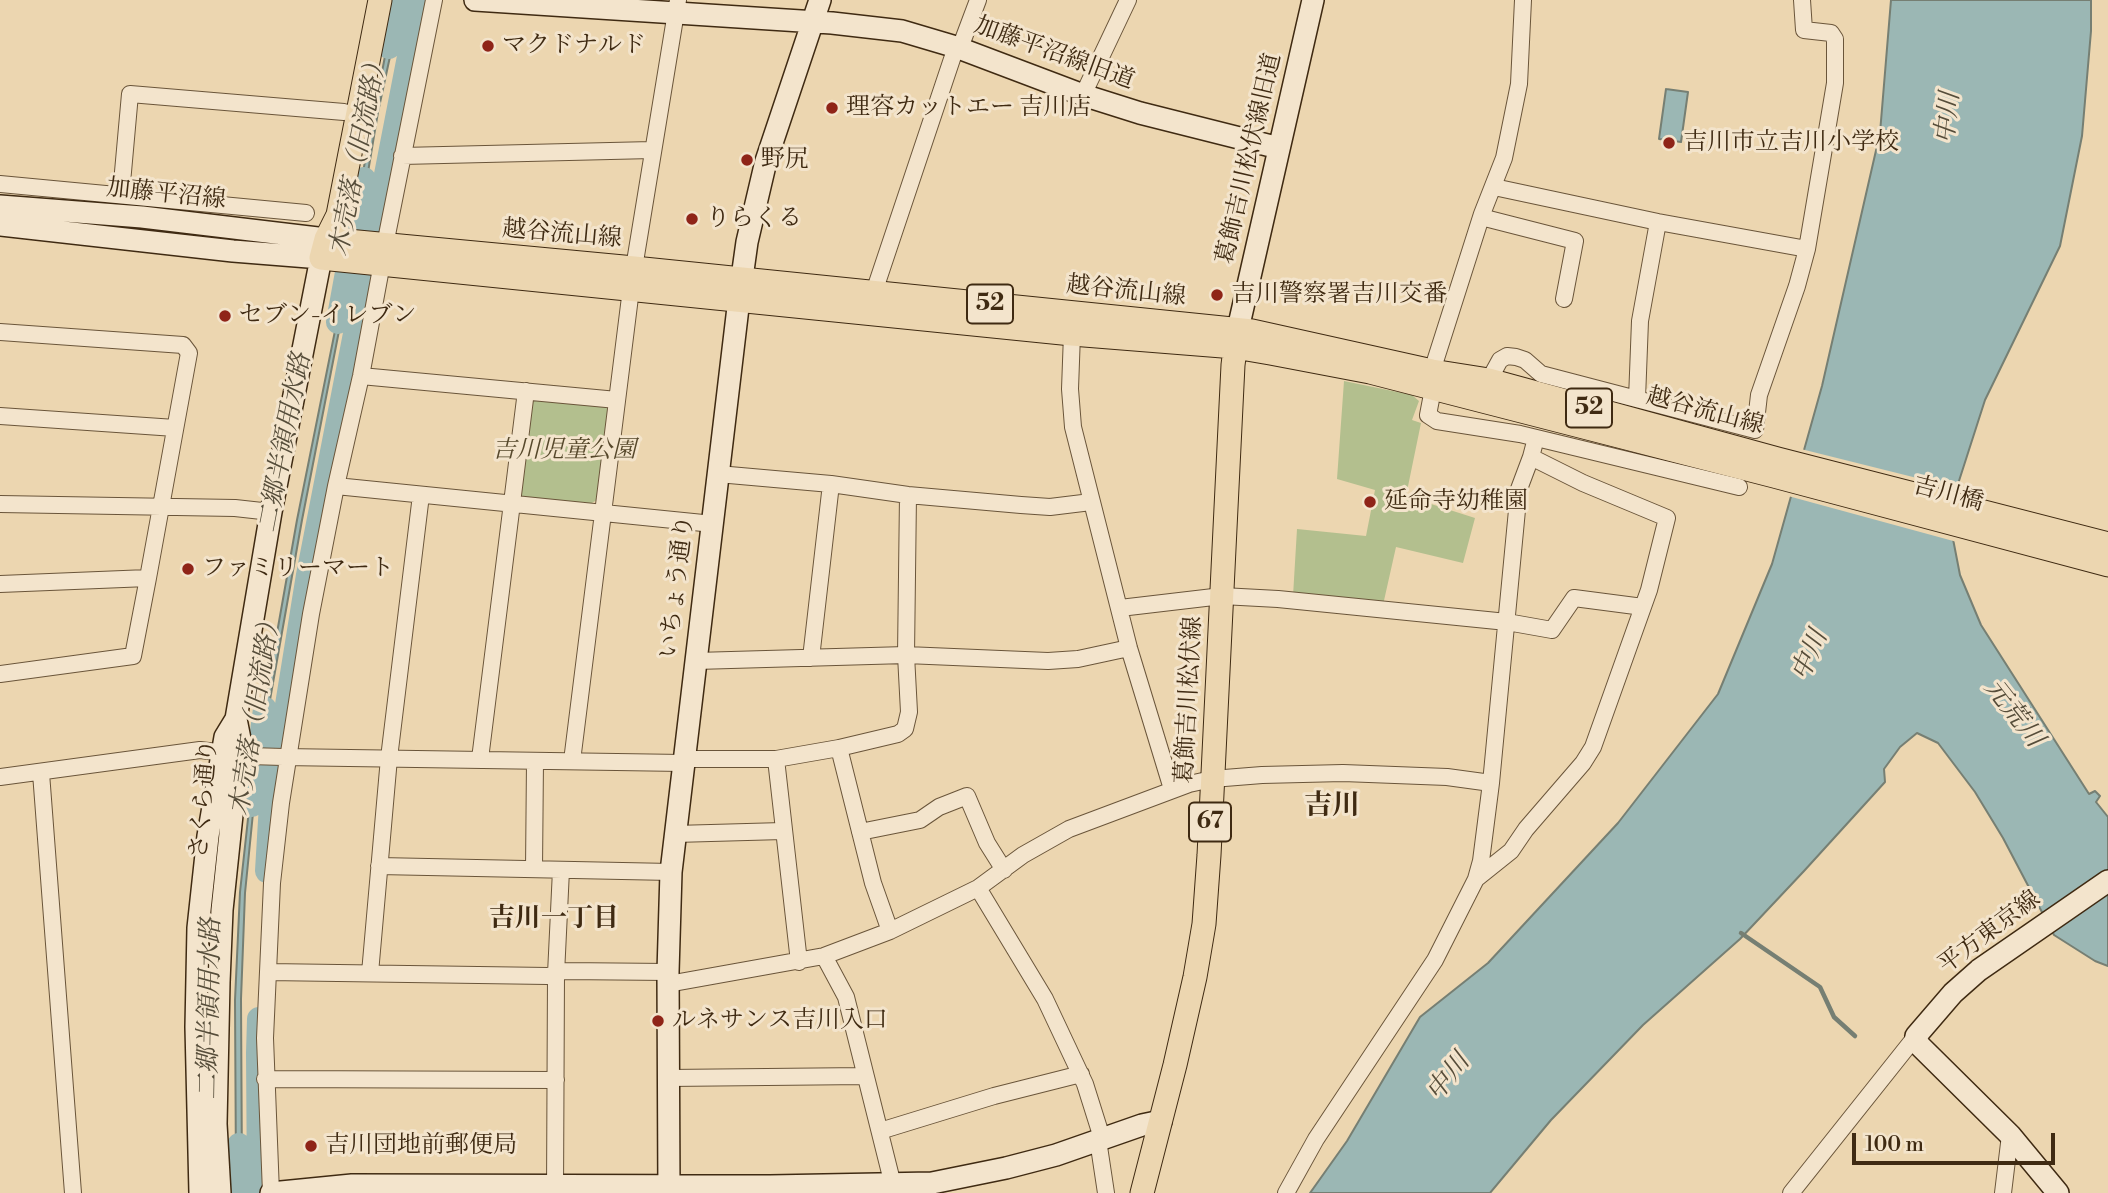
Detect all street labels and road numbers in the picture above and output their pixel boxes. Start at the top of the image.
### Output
street label: 加藤平沼線旧道 [970,12,1138,96]
street label: 葛飾吉川松伏線旧道 [1212,51,1288,267]
street label: 加藤平沼線 [105,174,227,216]
street label: 越谷流山線 [501,215,623,255]
street label: 越谷流山線 [1065,271,1187,313]
road number: 52 [967,284,1013,324]
street label: 越谷流山線 [1643,383,1767,441]
road number: 52 [1566,388,1612,428]
street label: 吉川橋 [1909,472,1987,518]
street label: いちょう通り [655,514,701,660]
street label: 葛飾吉川松伏線 [1171,615,1209,785]
street label: さくら通り [185,738,225,860]
road number: 67 [1189,802,1231,842]
street label: 平方東京線 [1933,885,2047,981]

